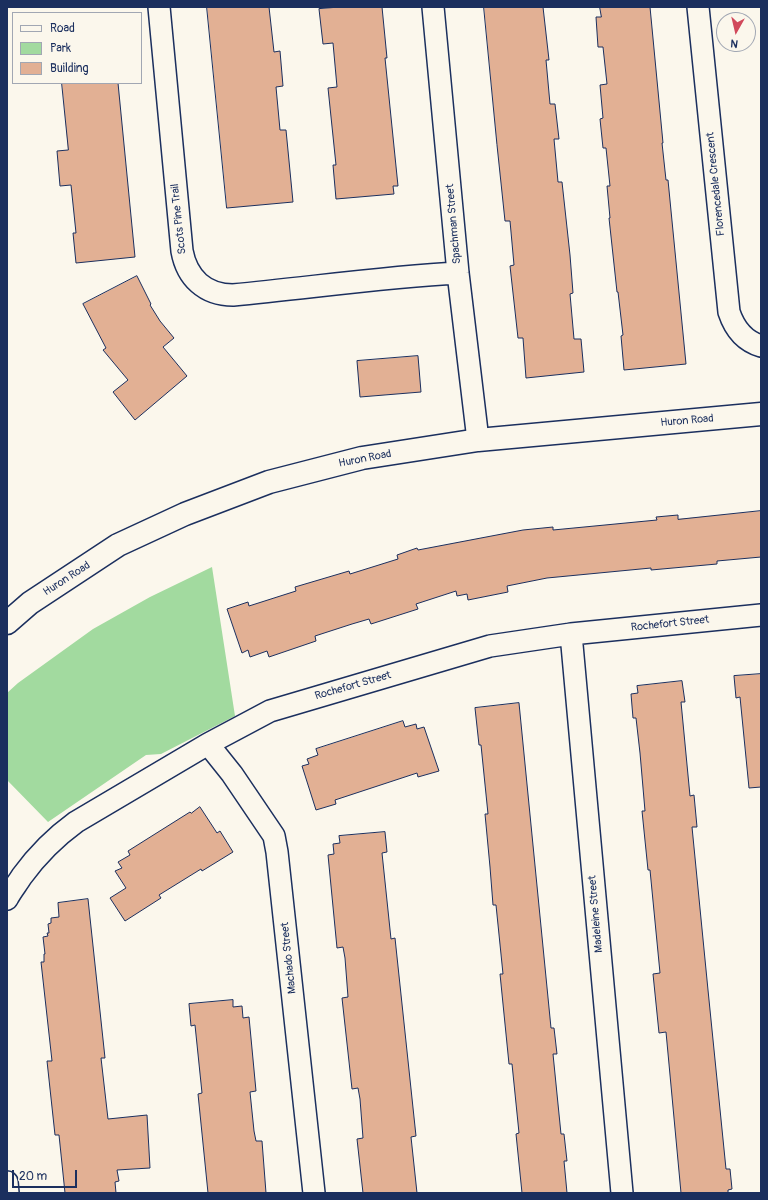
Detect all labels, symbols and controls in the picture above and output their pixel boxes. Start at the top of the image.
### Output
legend [12,12,142,84]
north arrow [716,12,756,52]
text: Road [50,21,75,36]
text: N [730,36,739,50]
text: Park [50,41,71,56]
text: Building [50,61,89,76]
street label: Florencedale Crescent [704,131,728,237]
street label: Scots Pine Trail [169,183,189,255]
street label: Spachman Street [444,183,464,265]
street label: Huron Road [660,412,714,430]
street label: Huron Road [338,447,392,471]
street label: Huron Road [41,559,93,599]
street label: Rochefort Street [630,613,710,635]
street label: Rochefort Street [313,669,393,703]
street label: Madeleine Street [586,875,606,953]
street label: Machado Street [279,921,299,995]
scale bar [14,1162,79,1188]
text: 20 m [19,1169,47,1184]

